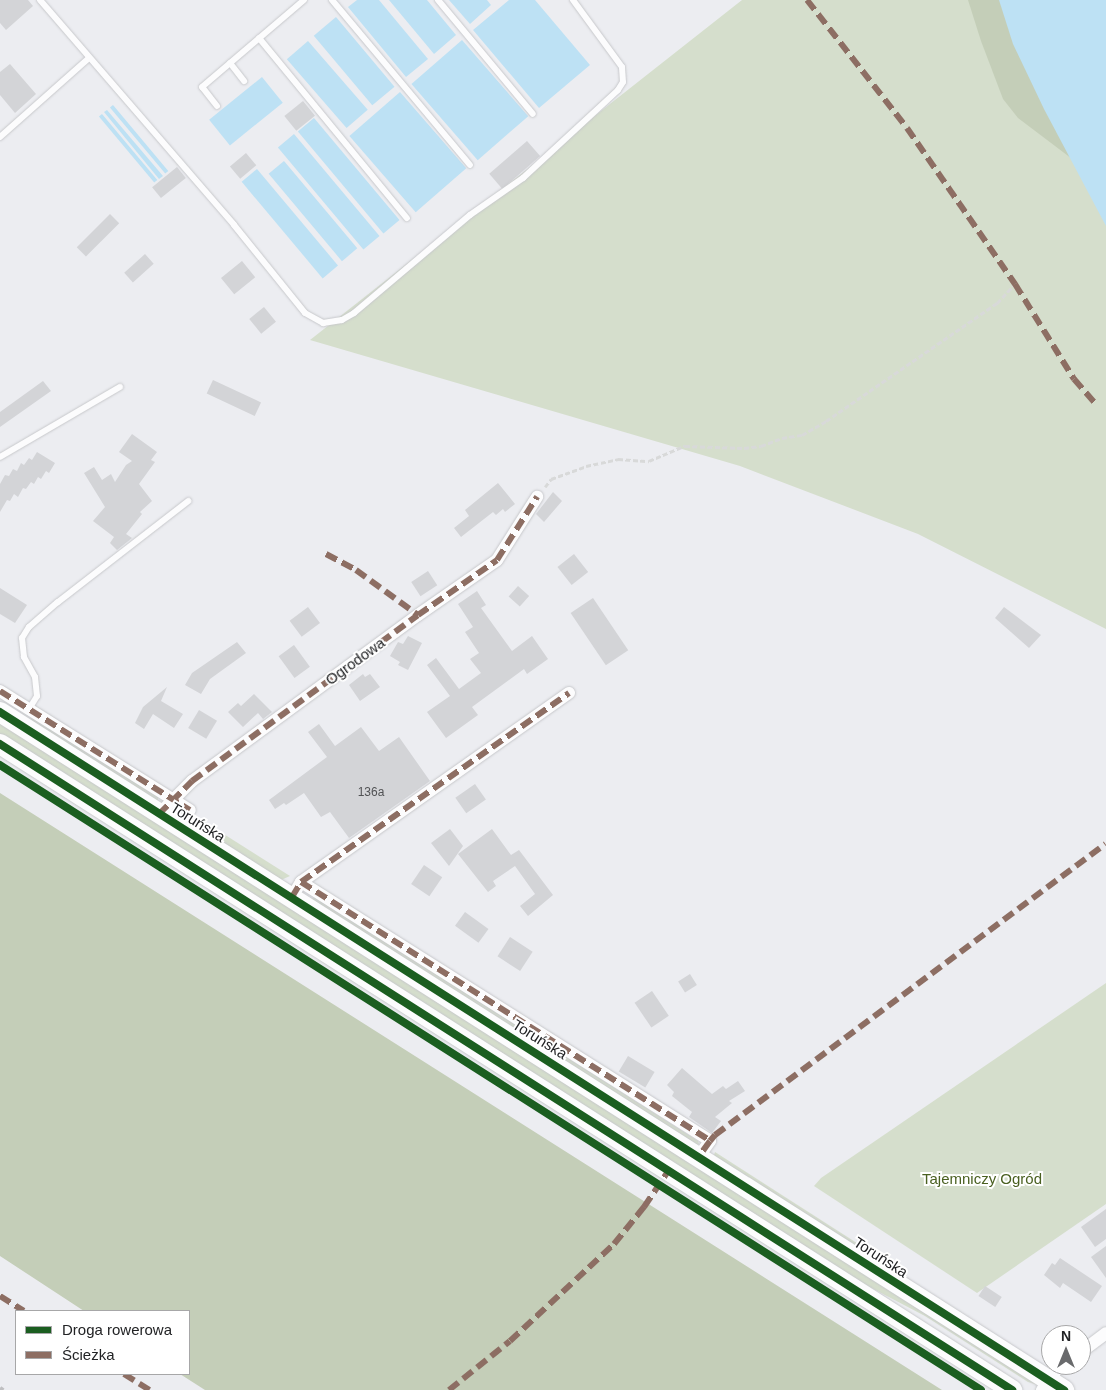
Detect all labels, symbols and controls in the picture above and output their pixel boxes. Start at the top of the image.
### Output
street label: Ogrodowa [322,633,388,689]
house number: 136a [358,786,384,800]
street label: Toruńska [167,798,229,846]
street label: Toruńska [509,1015,571,1063]
park label: Tajemniczy Ogród [922,1170,1042,1188]
street label: Toruńska [851,1233,911,1281]
legend [15,1310,190,1375]
text: Droga rowerowa [62,1321,172,1338]
north arrow [1041,1325,1091,1375]
text: N [1061,1328,1071,1344]
text: Ścieżka [62,1346,115,1363]

